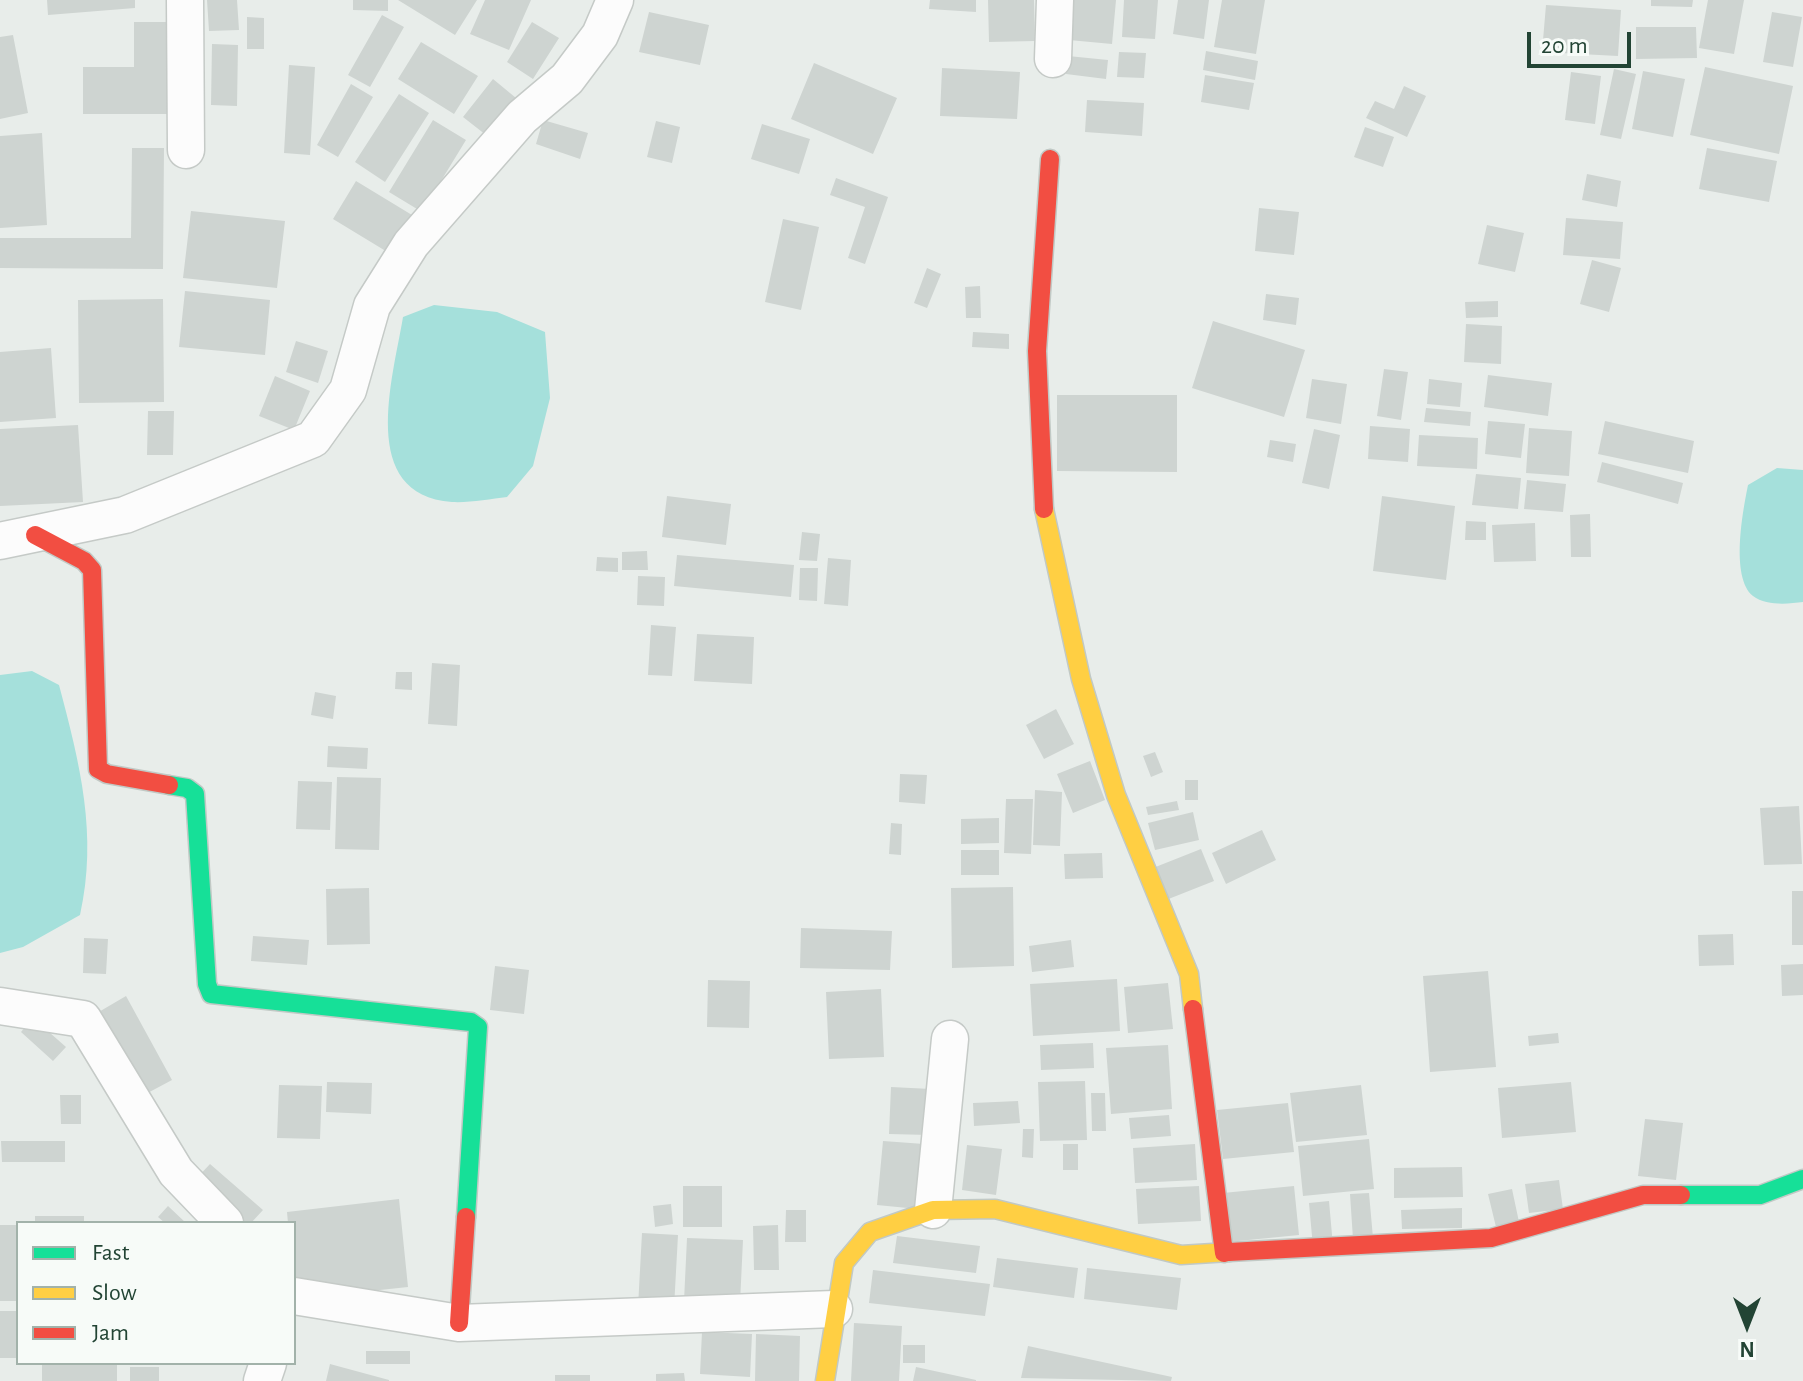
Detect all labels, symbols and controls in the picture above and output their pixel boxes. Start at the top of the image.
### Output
scale bar [1531,16,1635,66]
text: 20 m [1541,34,1588,58]
legend [16,1221,296,1365]
text: Fast [92,1241,129,1265]
text: Slow [92,1281,137,1305]
north arrow [1707,1285,1787,1365]
text: Jam [92,1321,129,1345]
text: N [1739,1338,1755,1360]

